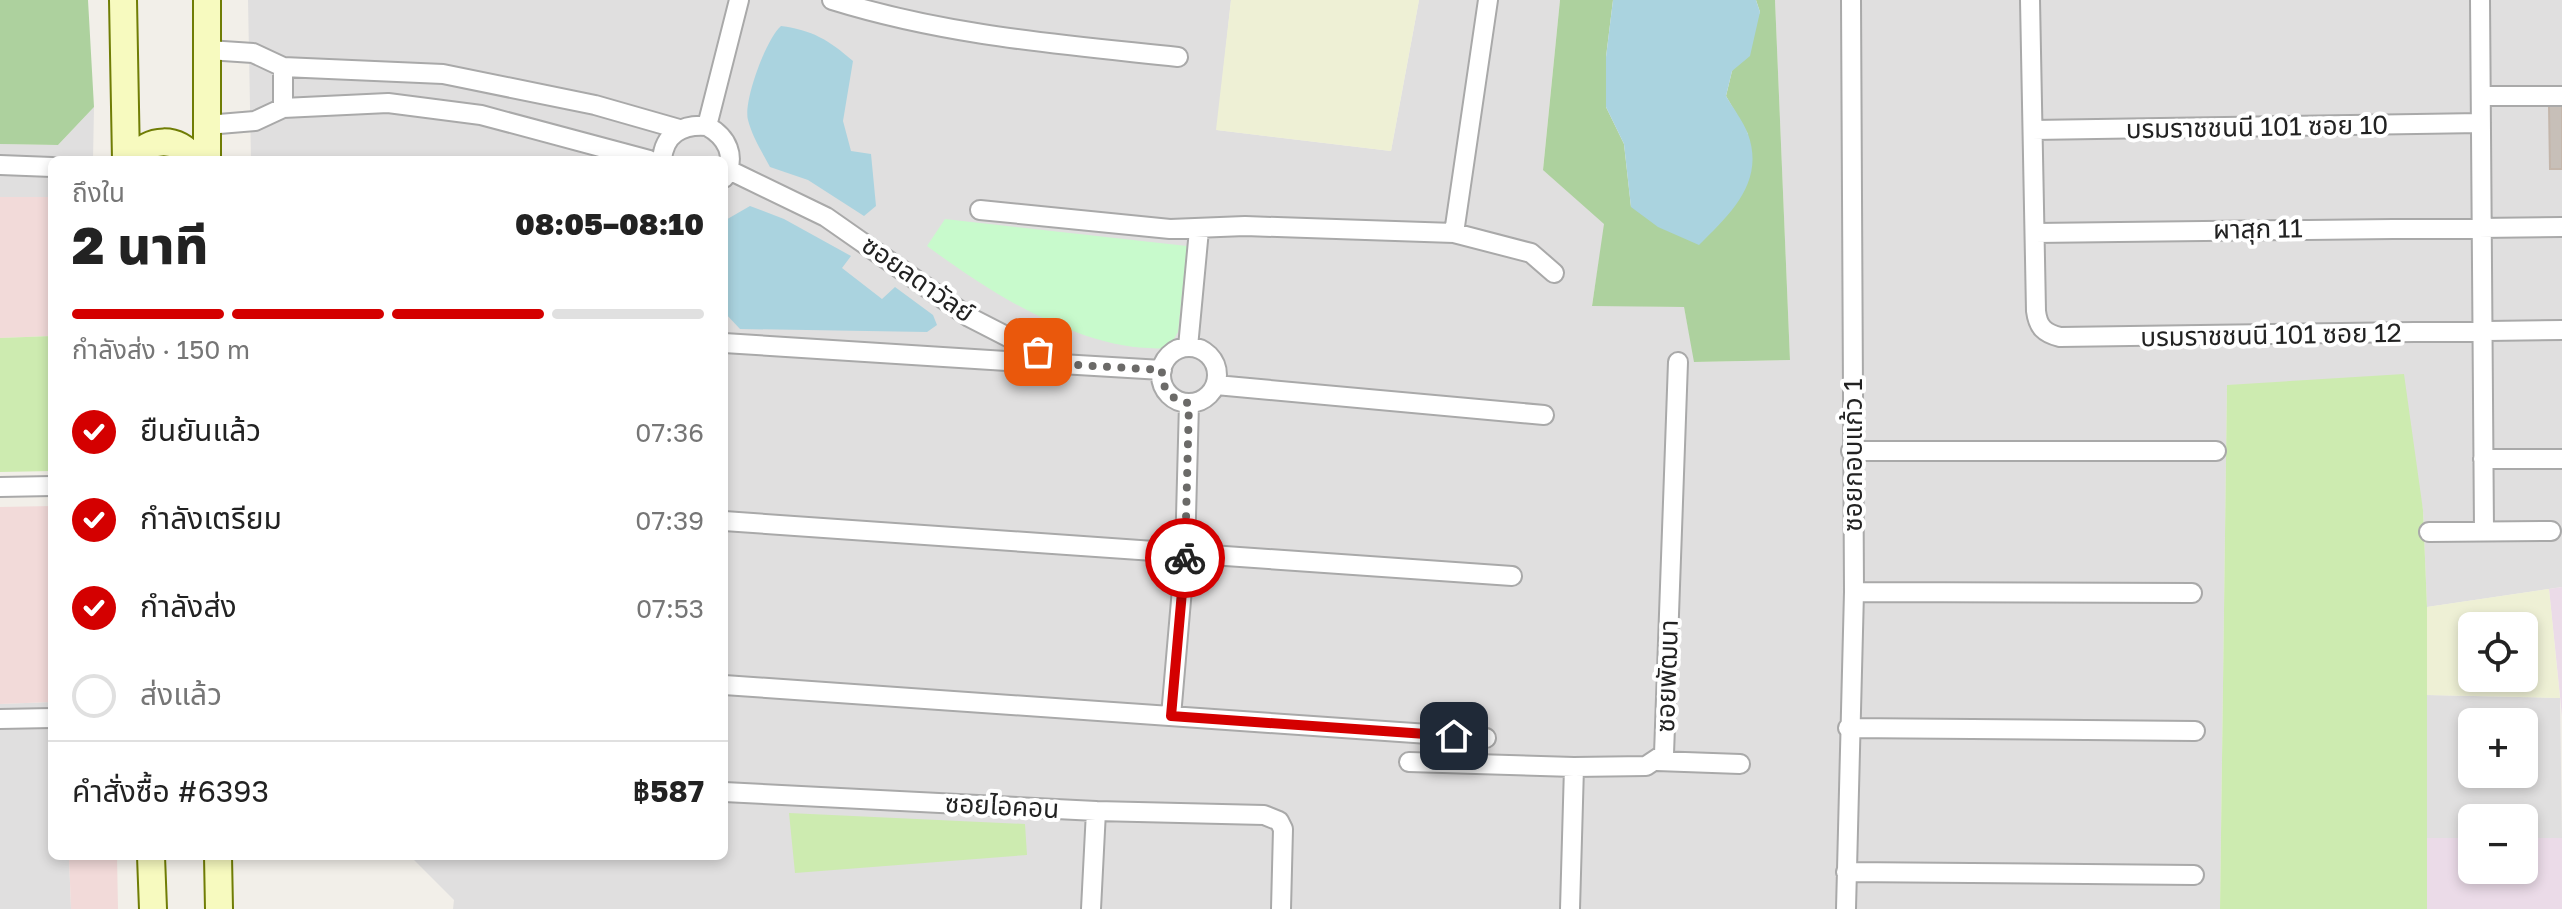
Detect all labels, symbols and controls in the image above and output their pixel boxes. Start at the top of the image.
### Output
street label: บรมราชชนนี 101 ซอย 10 [2125,109,2388,144]
text: ถึงใน [72,177,125,208]
text: 08:05–08:10 [515,206,704,242]
street label: ผาสุก 11 [2213,212,2303,246]
text: 2 นาที [72,213,208,275]
street label: ซอยลดาวัลย์ [856,229,980,328]
street label: บรมราชชนนี 101 ซอย 12 [2140,317,2402,352]
pin [1004,318,1072,386]
icon: bag [1016,330,1060,374]
text: กำลังส่ง · 150 m [72,334,250,365]
street label: ซอยกอบแก้ว 1 [1837,378,1868,532]
icon: check [72,410,116,454]
text: ยืนยันแล้ว [140,412,261,448]
text: 07:36 [635,417,704,448]
icon: check [72,498,116,542]
text: กำลังเตรียม [140,500,282,536]
text: 07:39 [635,505,704,536]
courier [1145,518,1225,598]
icon: bike [1163,536,1207,580]
icon: check [72,586,116,630]
text: กำลังส่ง [140,588,237,624]
text: 07:53 [636,593,704,624]
map controls [2458,612,2538,884]
button: locate [2458,612,2538,692]
street label: ซอยพัฒนา [1649,619,1684,733]
text: ส่งแล้ว [140,676,222,712]
pin [1420,702,1488,770]
button: + [2458,708,2538,788]
icon: home [1432,714,1476,758]
text: คำสั่งซื้อ #6393 [72,773,269,809]
text: ฿587 [633,773,704,809]
street label: ซอยไอคอน [944,787,1060,824]
button: − [2458,804,2538,884]

